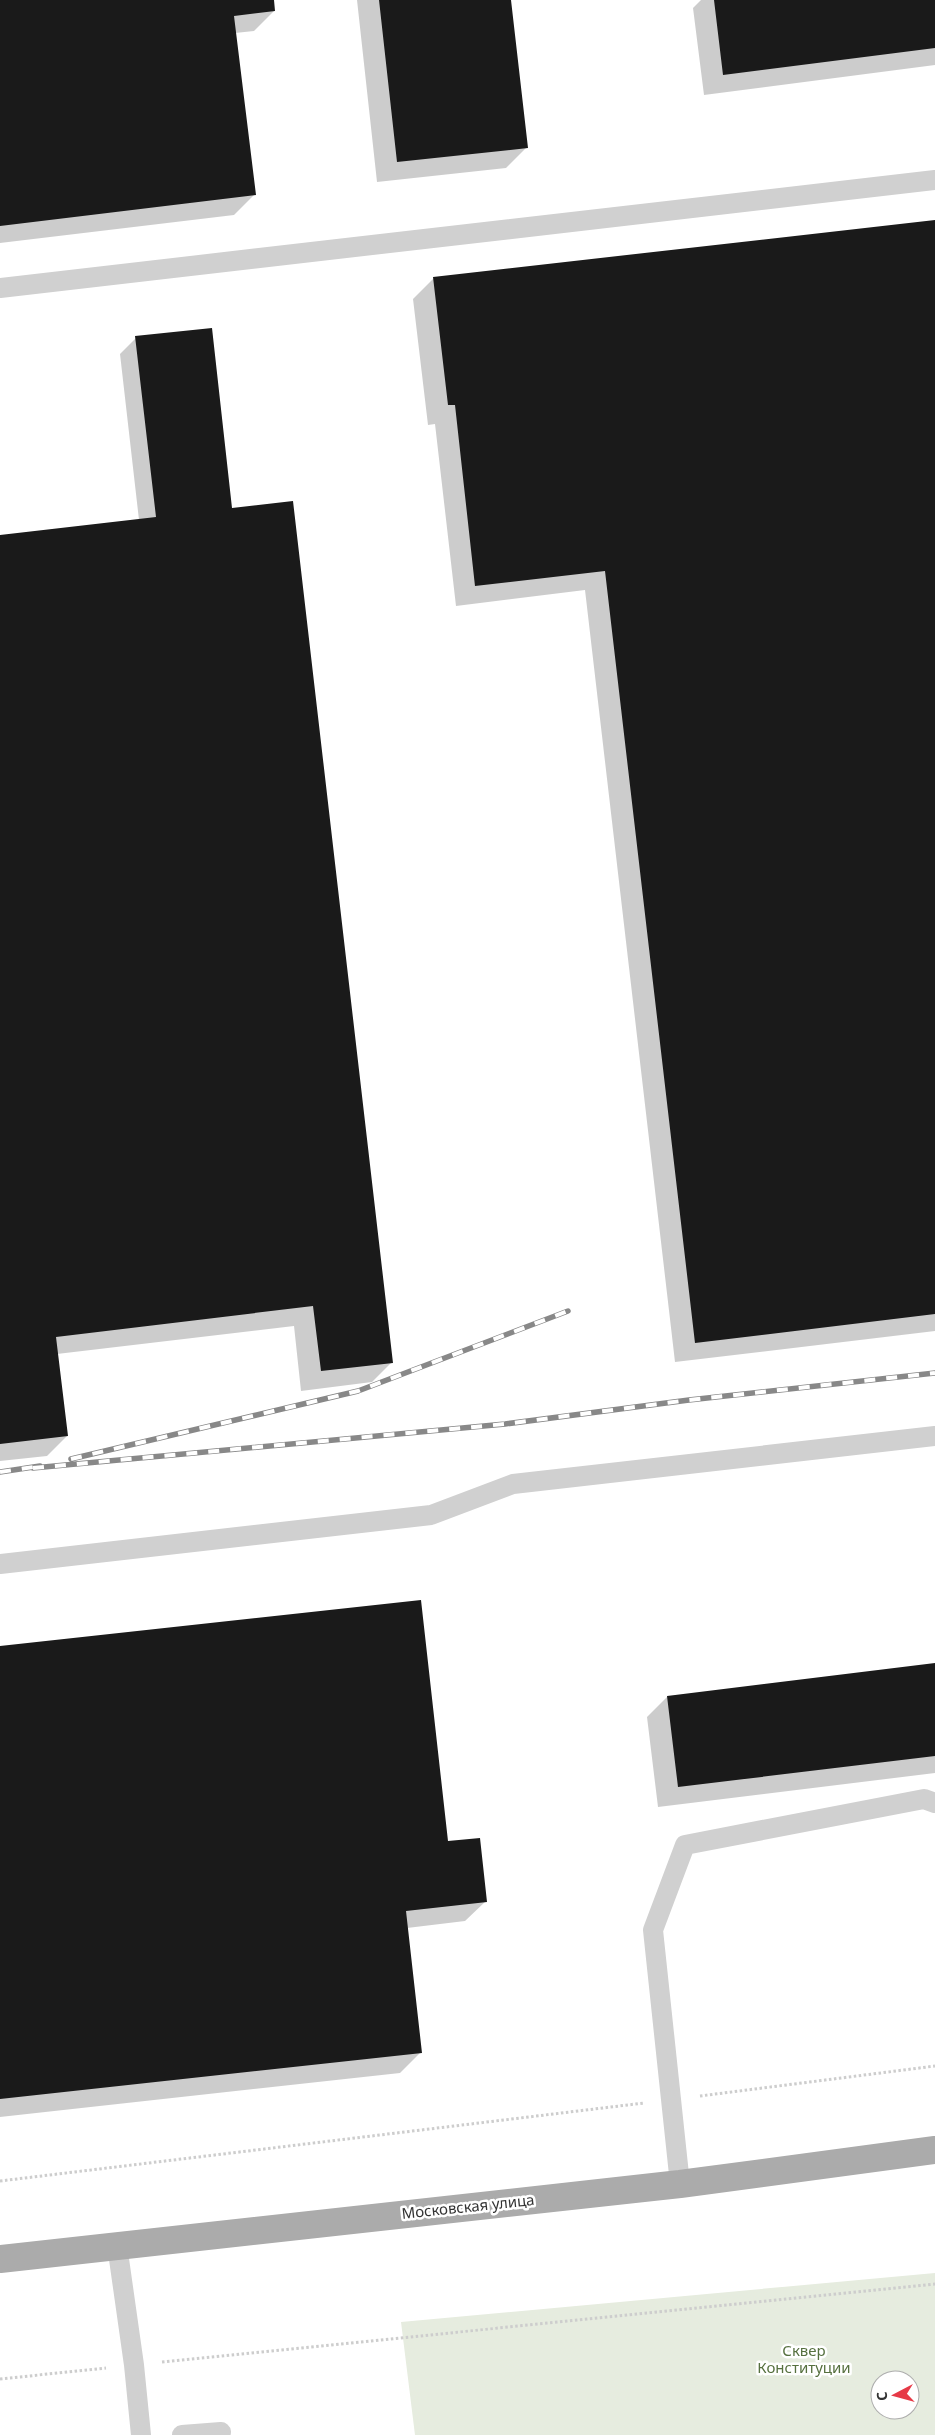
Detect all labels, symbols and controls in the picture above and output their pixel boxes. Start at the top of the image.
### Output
street label: Московская улица [400,2189,535,2223]
park label: Сквер Конституции [757,2340,851,2377]
north arrow [870,2370,920,2420]
text: С [872,2391,891,2402]

